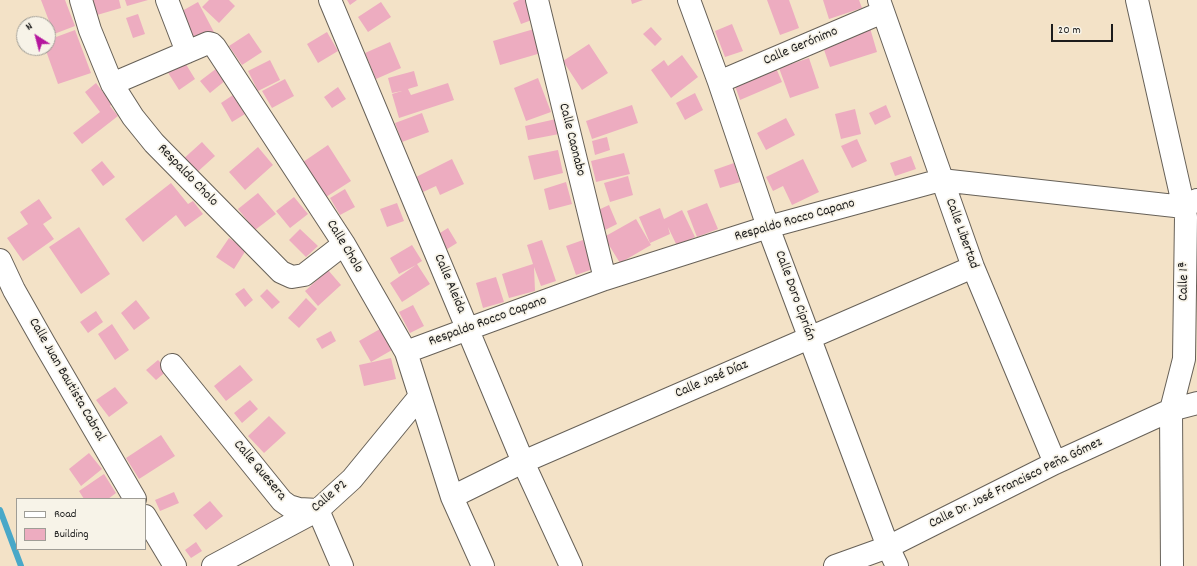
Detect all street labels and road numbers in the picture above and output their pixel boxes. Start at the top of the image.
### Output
street label: Calle Gerónimo [761,24,841,70]
street label: Calle Caonabo [554,102,588,178]
street label: Respaldo Cholo [153,141,221,211]
street label: Respaldo Rocco Capano [733,196,857,246]
street label: Calle Libertad [941,197,981,271]
street label: Calle Cholo [322,218,366,276]
street label: Calle Doro Ciprián [770,249,818,343]
street label: Calle Aleida [429,252,469,316]
street label: Calle 1ª [1176,261,1194,301]
street label: Respaldo Rocco Capano [427,293,549,351]
street label: Calle Juan Bautista Cabral [24,315,108,445]
street label: Calle José Díaz [673,357,751,403]
street label: Calle Dr. José Francisco Peña Gómez [927,435,1105,533]
street label: Calle Quesera [229,437,289,505]
street label: Calle P2 [309,477,351,517]

